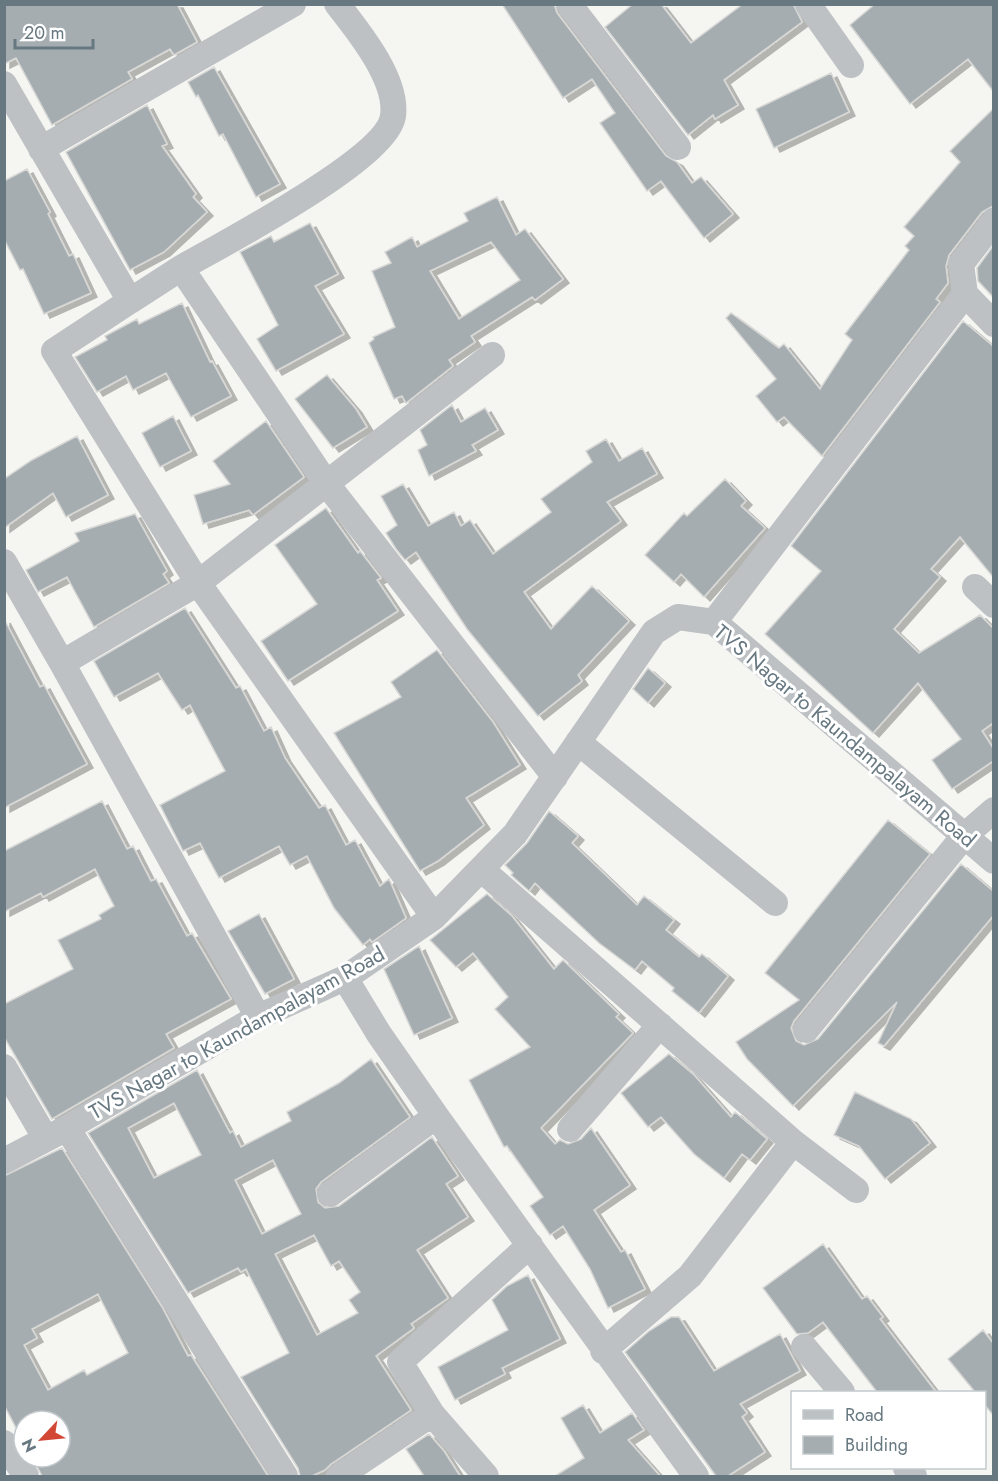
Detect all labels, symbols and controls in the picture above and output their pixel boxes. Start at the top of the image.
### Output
scale bar [15,12,93,50]
text: 20 m [24,20,64,46]
street label: TVS Nagar to Kaundampalayam Road [708,617,982,855]
street label: TVS Nagar to Kaundampalayam Road [84,939,390,1127]
legend [791,1391,986,1469]
text: Road [845,1402,884,1428]
north arrow [12,1409,72,1469]
text: Building [845,1432,908,1458]
text: N [16,1435,42,1456]

